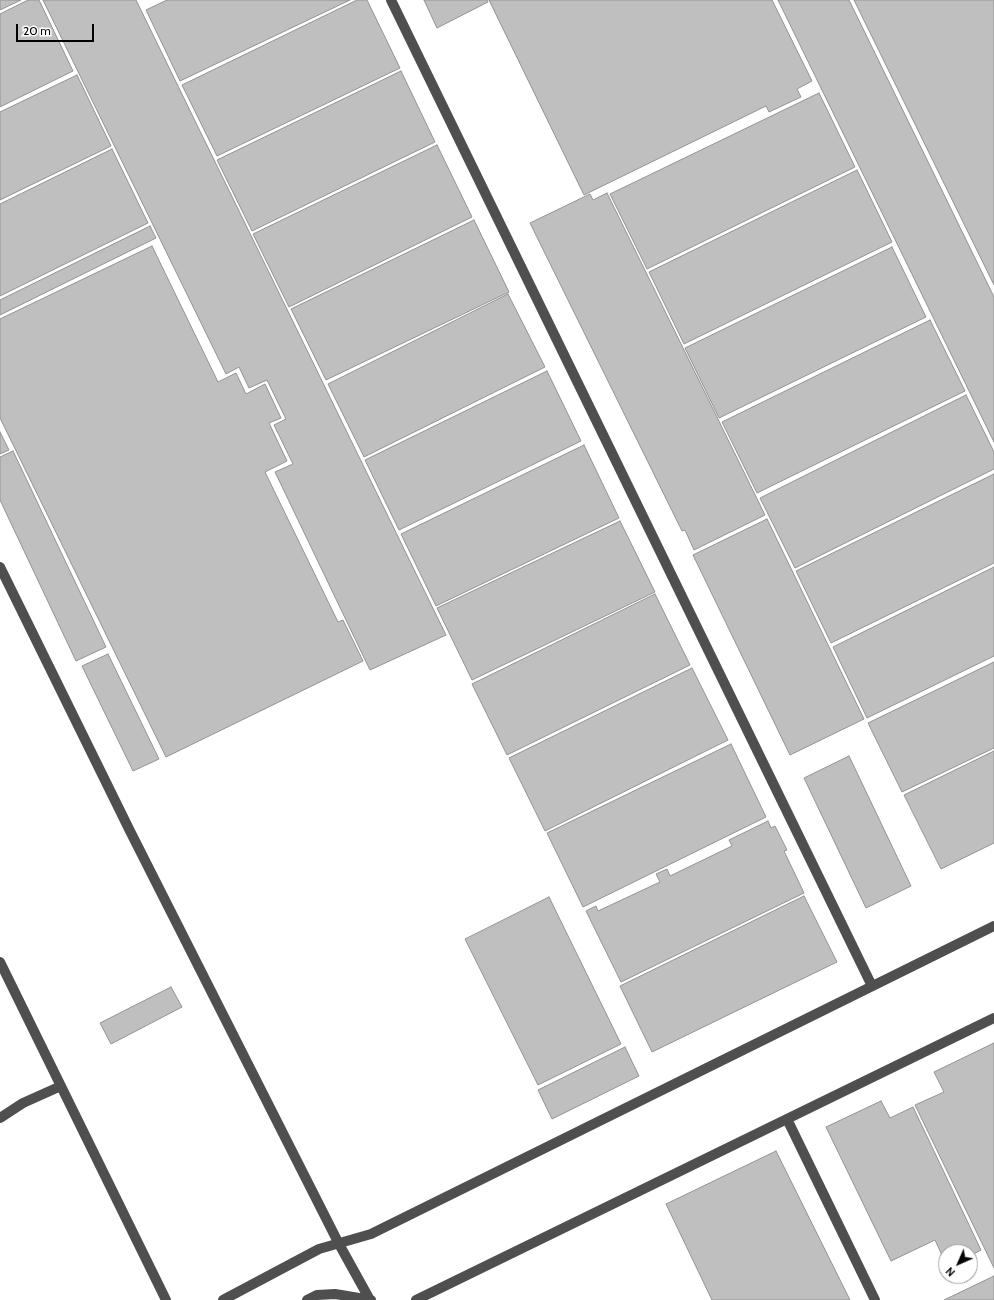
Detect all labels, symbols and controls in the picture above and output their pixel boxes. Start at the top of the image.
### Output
scale bar [18,16,96,42]
text: 20 m [23,23,51,38]
north arrow [938,1244,978,1284]
text: N [943,1264,958,1279]

